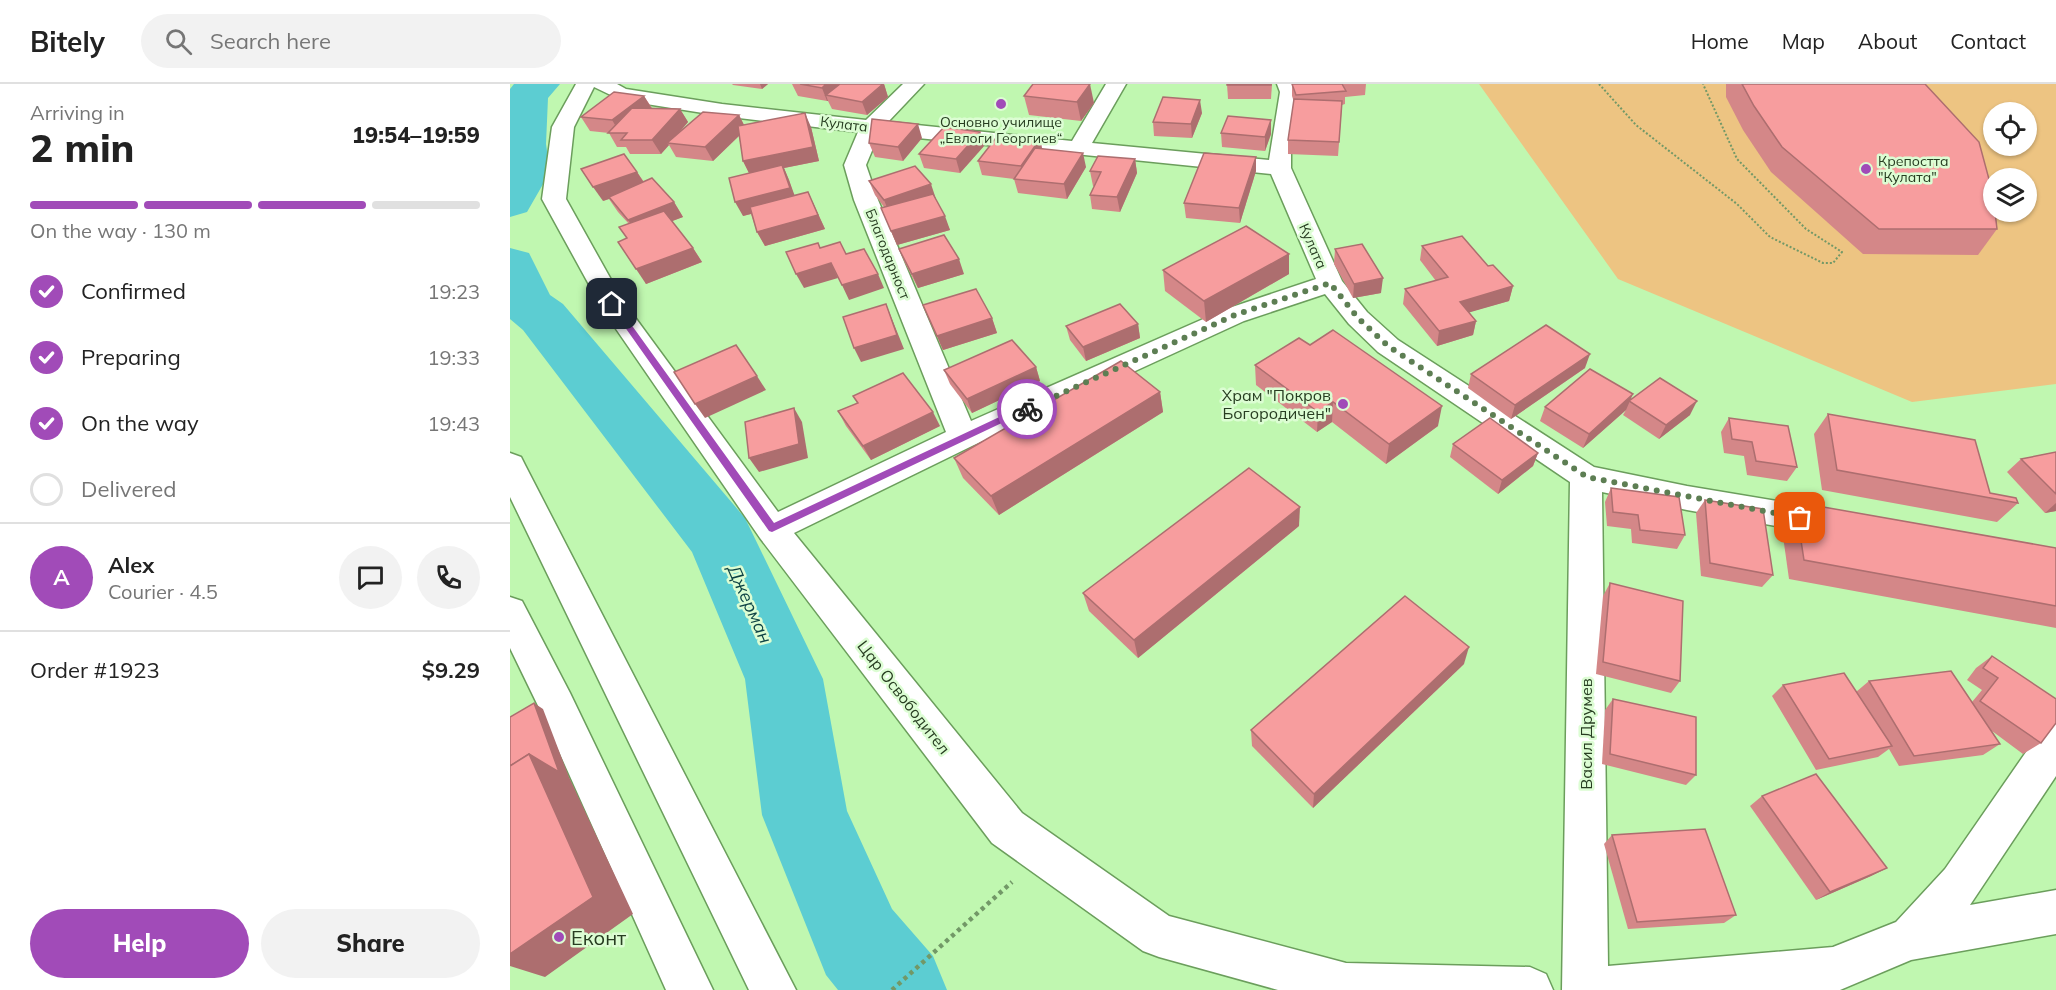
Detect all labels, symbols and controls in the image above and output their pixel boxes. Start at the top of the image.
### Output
search box [141,14,561,68]
text: Bitely [30,24,105,59]
icon: search [162,25,195,58]
text: Search here [210,27,331,55]
text: Home [1691,28,1749,54]
text: Map [1782,28,1825,54]
text: About [1858,28,1917,54]
text: Contact [1950,28,2026,54]
marker: Основно училище „Евлоги Георгиев“ [994,97,1008,111]
text: Arriving in [30,100,125,125]
map controls [1983,102,2037,222]
button: locate [1983,102,2037,156]
street label: Кулата [819,112,869,136]
place label: Основно училище „Евлоги Георгиев“ [940,113,1062,147]
text: 19:54–19:59 [352,121,480,149]
text: 2 min [30,123,135,172]
place label: Крепостта "Кулата" [1878,152,1949,186]
marker: Крепостта "Кулата" [1859,162,1873,176]
button: layers [1983,168,2037,222]
street label: Благодарност [862,206,915,303]
text: On the way · 130 m [30,218,211,243]
street label: Кулата [1295,221,1331,271]
icon: check [30,275,63,308]
text: Confirmed [81,277,186,305]
pin [586,278,637,329]
text: 19:23 [427,279,480,304]
icon: home [595,287,628,320]
icon: check [30,341,63,374]
text: Preparing [81,343,181,371]
text: 19:33 [427,345,480,370]
courier [997,379,1057,439]
place label: Храм "Покров Богородичен" [1222,385,1331,423]
icon: bike [1011,393,1044,426]
marker: Храм "Покров Богородичен" [1336,397,1350,411]
icon: check [30,407,63,440]
text: On the way [81,409,199,437]
text: 19:43 [427,411,480,436]
text: Delivered [81,475,176,503]
pin [1774,492,1825,543]
icon: bag [1783,501,1816,534]
button: chat [339,546,402,609]
button: phone [417,546,480,609]
text: Alex [108,551,154,579]
water label: Джерман [722,560,778,647]
text: A [53,563,70,591]
text: Courier · 4.5 [108,579,218,604]
street label: Цар Освободител [853,636,955,758]
text: Order #1923 [30,656,160,684]
text: $9.29 [422,656,480,684]
street label: Васил Друмев [1576,678,1596,790]
button: Help [30,909,249,978]
button: Share [261,909,480,978]
place label: Еконт [571,925,627,950]
marker: Еконт [552,930,566,944]

